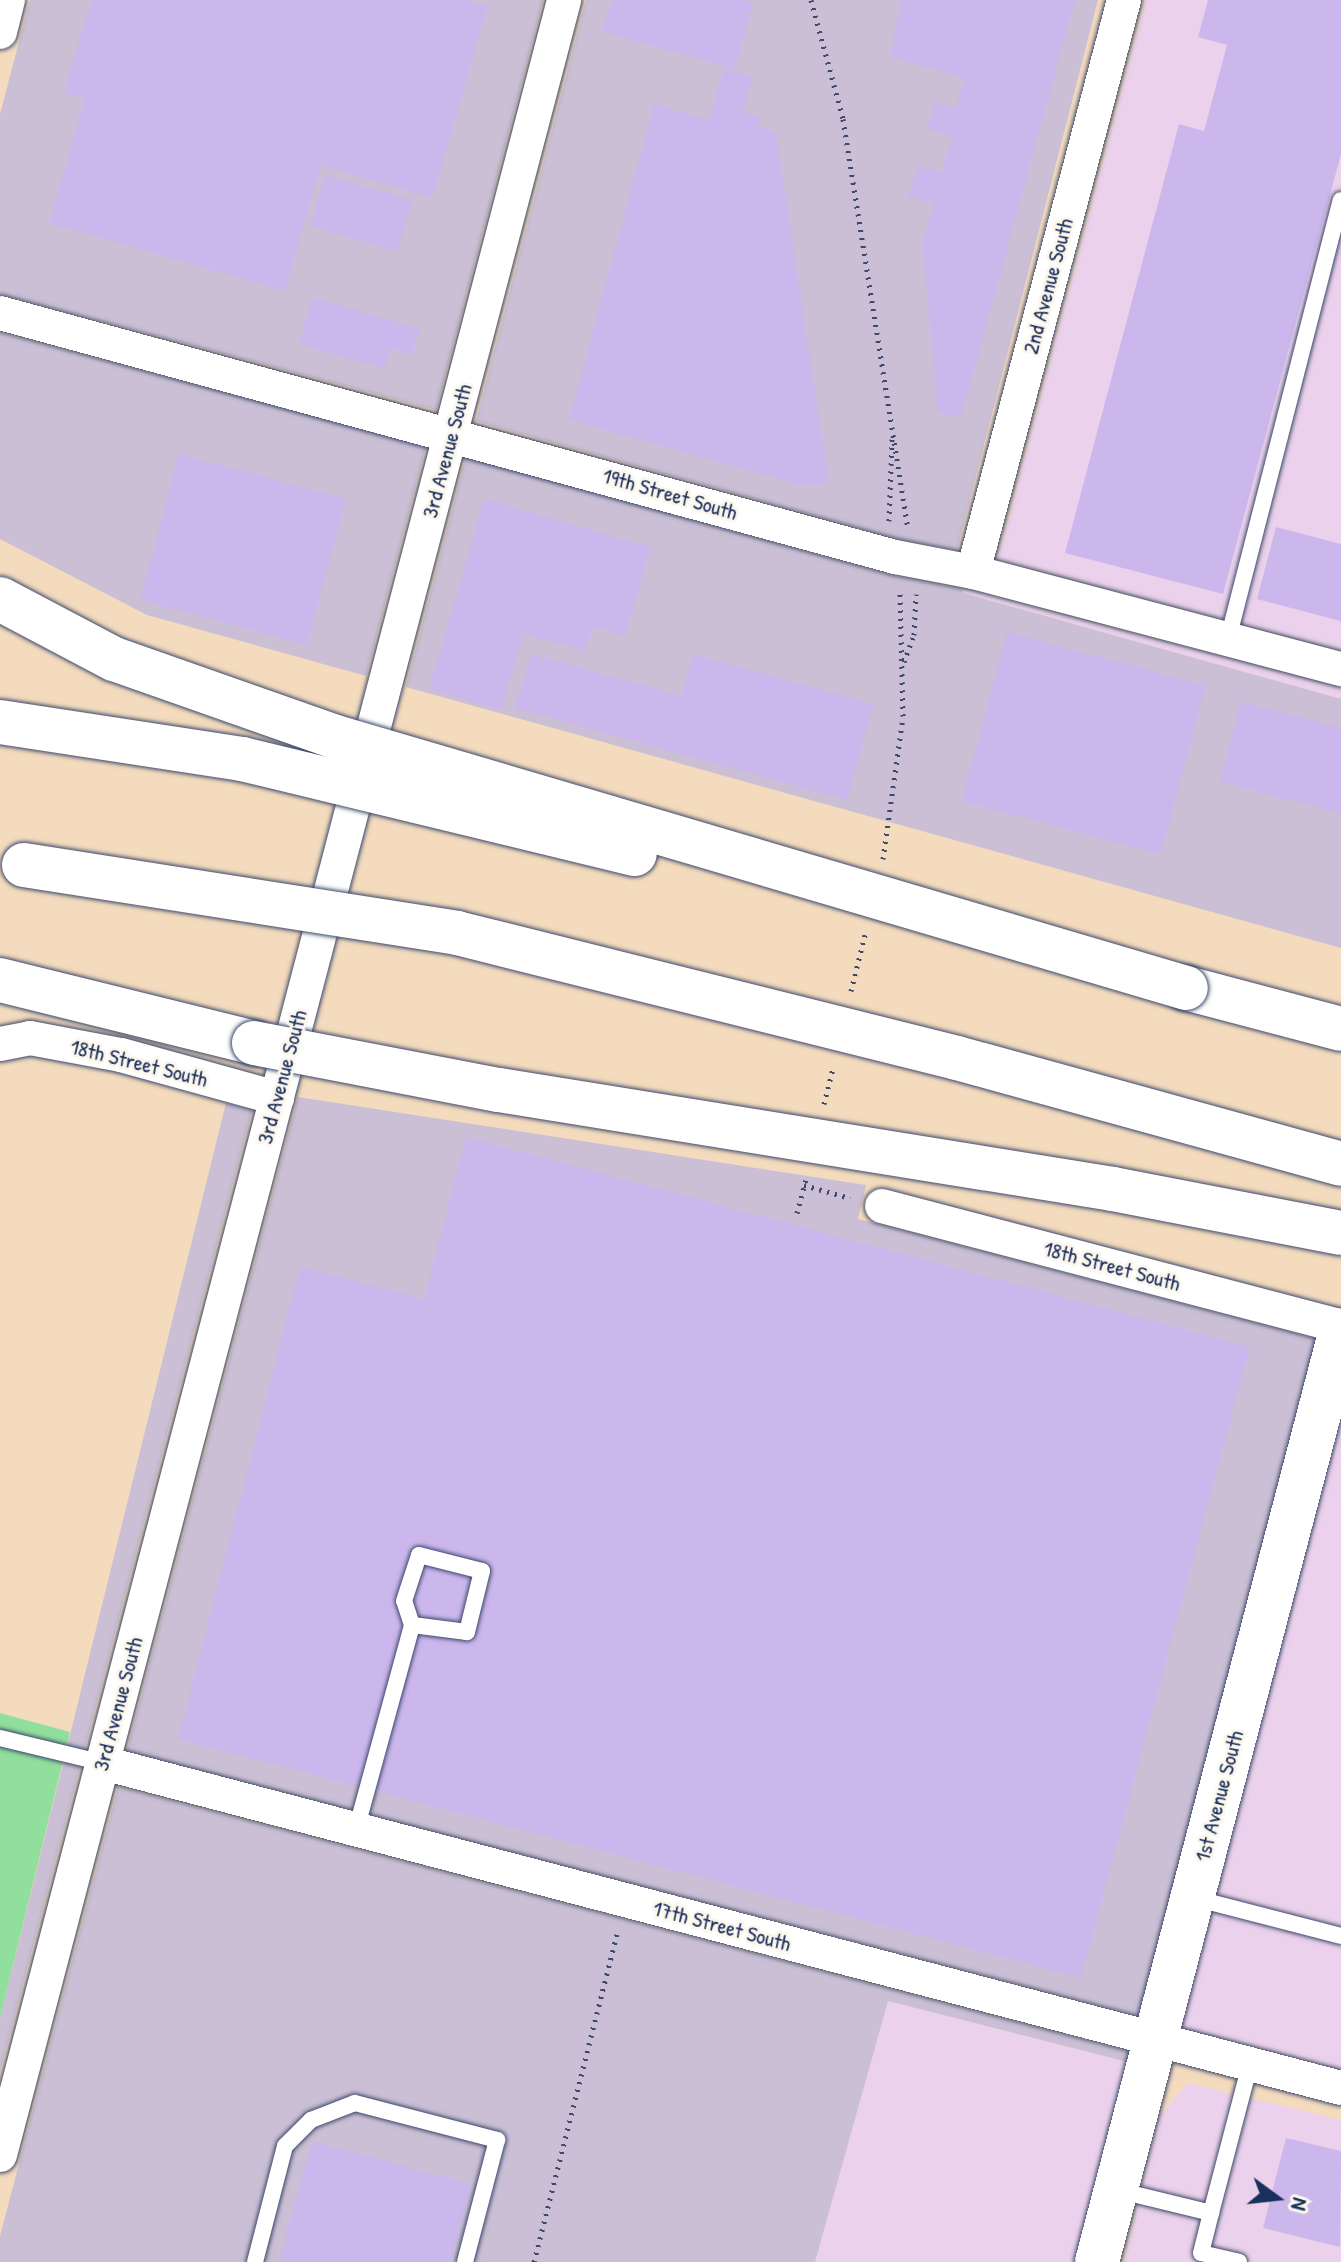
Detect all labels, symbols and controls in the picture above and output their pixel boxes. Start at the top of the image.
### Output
street label: 2nd Avenue South [1017,215,1079,357]
street label: 3rd Avenue South [416,381,478,521]
street label: 19th Street South [600,462,740,526]
street label: 3rd Avenue South [251,1007,313,1147]
street label: 18th Street South [68,1033,210,1093]
street label: 18th Street South [1041,1235,1183,1297]
street label: 3rd Avenue South [87,1634,149,1774]
street label: 1st Avenue South [1189,1728,1249,1864]
street label: 17th Street South [650,1895,794,1957]
north arrow [1237,2158,1317,2238]
text: N [1284,2195,1316,2214]

